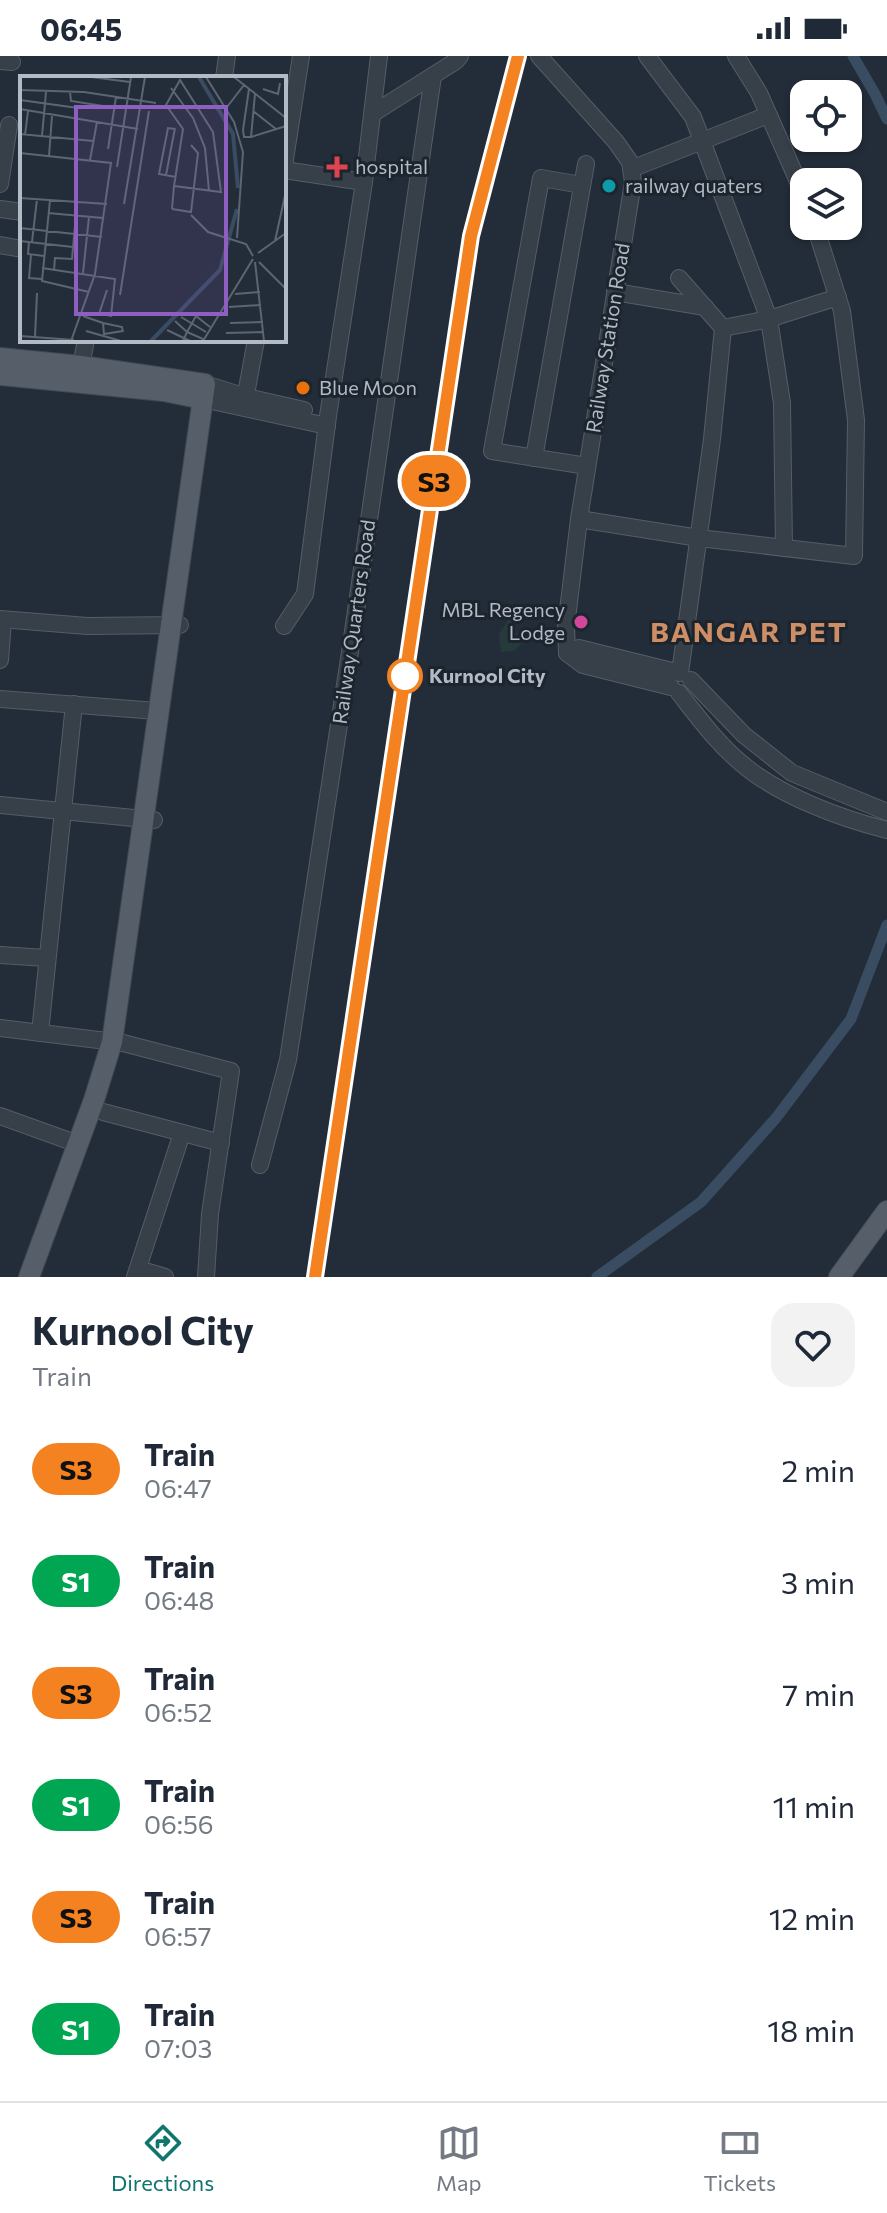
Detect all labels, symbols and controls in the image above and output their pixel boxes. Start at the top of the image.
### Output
text: 06:45 [40,10,122,47]
inset map [20,76,286,342]
map controls [790,80,862,240]
button: locate [790,80,862,152]
place label: hospital [355,154,428,178]
marker: hospital [326,156,348,178]
button: layers [790,168,862,240]
place label: railway quaters [625,173,762,197]
marker: railway quaters [600,177,618,195]
street label: Railway Station Road [580,241,634,434]
place label: Blue Moon [319,375,417,399]
marker: Blue Moon [294,379,312,397]
line badge: S3 [398,455,470,507]
text: S3 [417,464,451,498]
street label: Railway Quarters Road [327,518,379,726]
place label: MBL Regency Lodge [441,597,565,644]
marker: MBL Regency Lodge [572,613,590,631]
district label: BANGAR PET [650,614,848,648]
marker: Kurnool City [388,659,422,693]
place label: Kurnool City [429,663,546,687]
button: heart [771,1303,855,1387]
text: Kurnool City [32,1306,254,1353]
text: Train [32,1360,92,1391]
text: Train [144,1435,215,1472]
text: 2 min [782,1451,855,1488]
text: S3 [59,1452,93,1486]
text: 06:47 [144,1472,212,1503]
text: Train [144,1547,215,1584]
text: 3 min [781,1563,855,1600]
text: S1 [61,1564,91,1598]
text: 06:48 [144,1584,214,1615]
text: Train [144,1659,215,1696]
text: 7 min [782,1675,855,1712]
text: S3 [59,1676,93,1710]
text: 06:52 [144,1696,212,1727]
text: Train [144,1771,215,1808]
text: 11 min [773,1787,855,1824]
text: S1 [61,1788,91,1822]
text: 06:56 [144,1808,214,1839]
text: Train [144,1883,215,1920]
text: 12 min [769,1899,855,1936]
text: S3 [59,1900,93,1934]
text: 06:57 [144,1920,212,1951]
text: Train [144,1995,215,2032]
text: 18 min [767,2011,855,2048]
text: S1 [61,2012,91,2046]
text: 07:03 [144,2032,212,2063]
tab: Directions [111,2121,214,2196]
tab: Map [436,2121,481,2196]
tab: Tickets [703,2121,776,2196]

